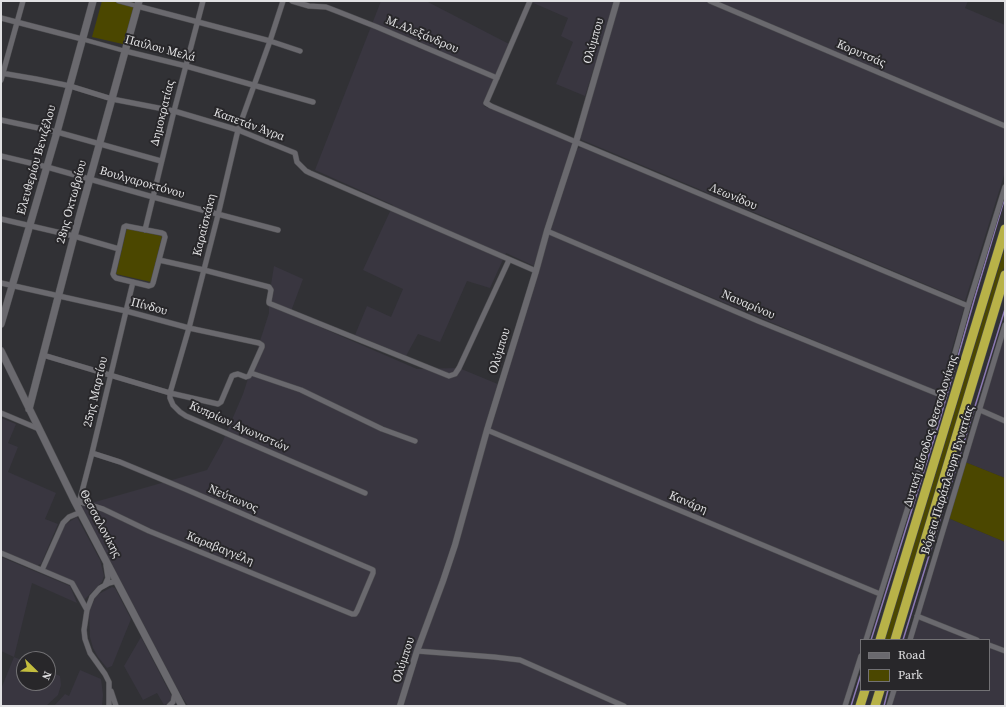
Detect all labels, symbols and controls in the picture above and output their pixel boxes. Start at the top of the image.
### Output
street label: Μ.Αλεξάνδρου [383,13,461,57]
street label: Ολύμπου [581,16,607,66]
street label: Παύλου Μελά [123,33,197,65]
street label: Κορυτσάς [834,37,888,71]
street label: Δημοκρατίας [148,79,178,147]
street label: Ελευθερίου Βενιζέλου [14,103,60,217]
street label: Καπετάν Άγρα [212,106,286,144]
street label: 28ης Οκτωβρίου [54,159,90,245]
street label: Βουλγαροκτόνου [98,164,186,202]
street label: Λεωνίδου [707,181,759,213]
street label: Καραϊσκάκη [190,192,220,258]
street label: Ναυαρίνου [719,287,777,323]
street label: Πίνδου [129,295,169,319]
street label: Ολύμπου [486,326,514,376]
street label: Δυτική Είσοδος Θεσσαλονίκης [901,353,961,509]
street label: 25ης Μαρτίου [81,355,111,429]
street label: Κυπρίων Αγωνιστών [187,399,291,455]
street label: Βόρεια Παράπλευρη Εγνατίας [918,404,978,556]
street label: Νεύτωνος [206,482,260,516]
street label: Θεσσαλονίκης [76,487,124,561]
street label: Κανάρη [667,489,709,517]
street label: Καραβαγγέλη [184,529,256,569]
street label: Ολύμπου [390,635,418,685]
legend [860,639,990,691]
text: Road [898,647,925,663]
north arrow [16,651,56,691]
text: Park [898,667,923,683]
text: N [38,669,55,682]

